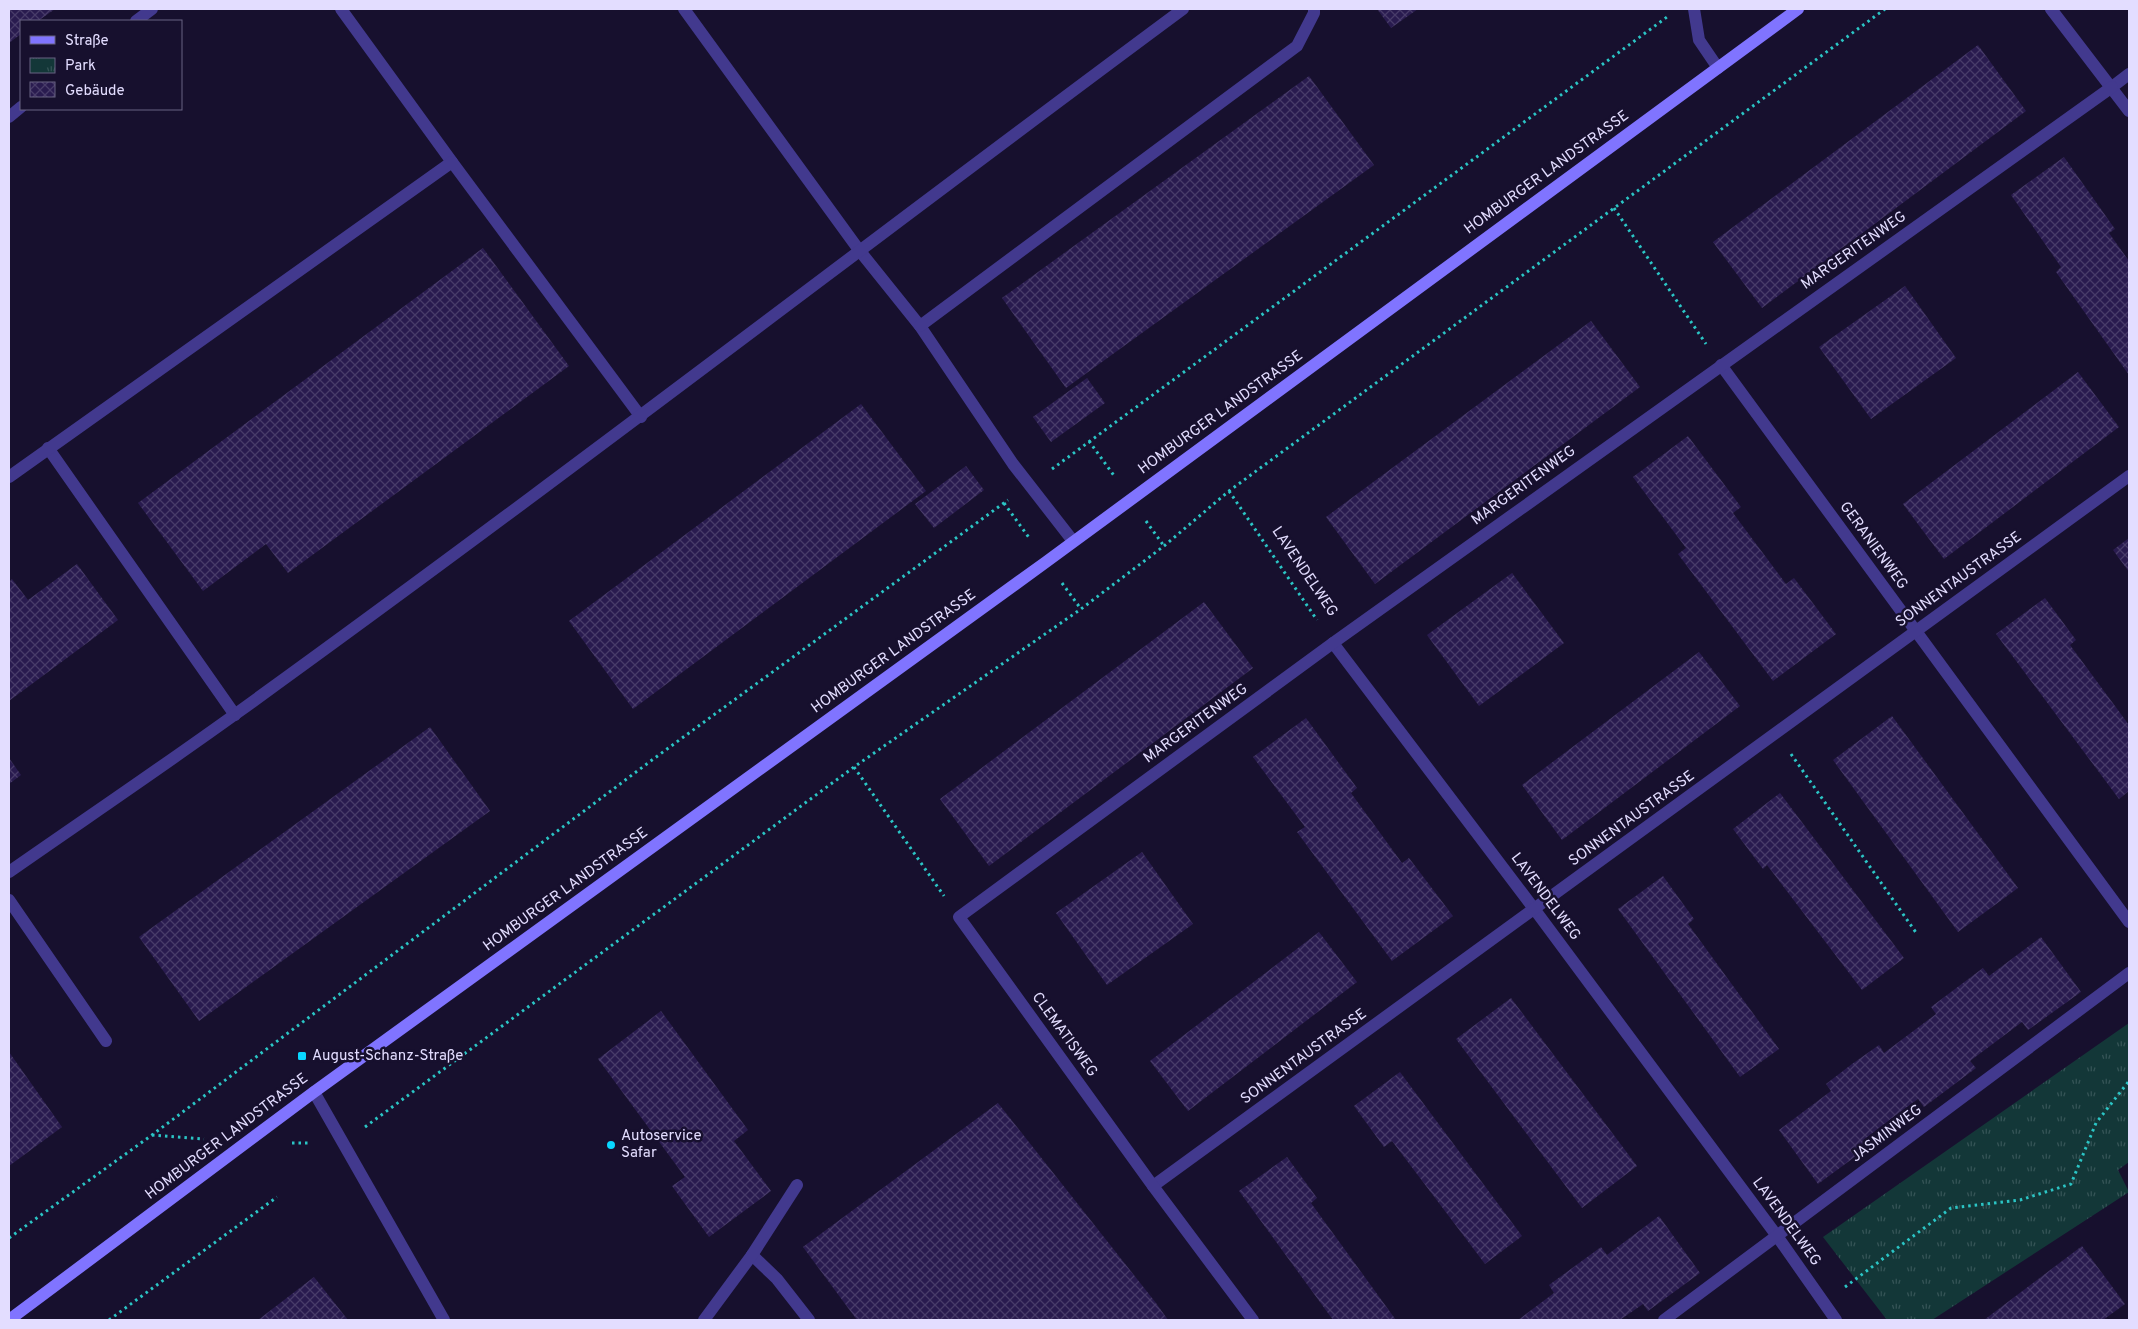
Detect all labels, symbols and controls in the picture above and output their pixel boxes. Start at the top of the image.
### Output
legend [20,20,182,110]
text: Straße [65,32,109,51]
text: Park [65,57,96,76]
text: Gebäude [65,82,125,101]
street label: HOMBURGER LANDSTRASSE [1461,107,1633,239]
street label: MARGERITENWEG [1798,208,1910,294]
street label: HOMBURGER LANDSTRASSE [1135,347,1307,479]
street label: MARGERITENWEG [1468,442,1580,530]
street label: GERANIENWEG [1835,498,1911,594]
street label: LAVENDELWEG [1267,523,1341,621]
street label: SONNENTAUSTRASSE [1892,528,2026,632]
street label: HOMBURGER LANDSTRASSE [808,586,980,718]
street label: MARGERITENWEG [1140,680,1252,768]
street label: SONNENTAUSTRASSE [1565,767,1699,871]
street label: HOMBURGER LANDSTRASSE [480,824,652,956]
street label: LAVENDELWEG [1506,849,1584,945]
street label: CLEMATISWEG [1027,989,1101,1081]
street label: SONNENTAUSTRASSE [1237,1005,1371,1109]
place label: August-Schanz-Straße [312,1047,463,1066]
marker: August-Schanz-Straße [296,1050,308,1062]
street label: HOMBURGER LANDSTRASSE [142,1070,312,1204]
street label: JASMINWEG [1848,1101,1926,1167]
place label: Autoservice Safar [621,1127,702,1163]
marker: Autoservice Safar [605,1139,617,1151]
street label: LAVENDELWEG [1747,1174,1825,1270]

